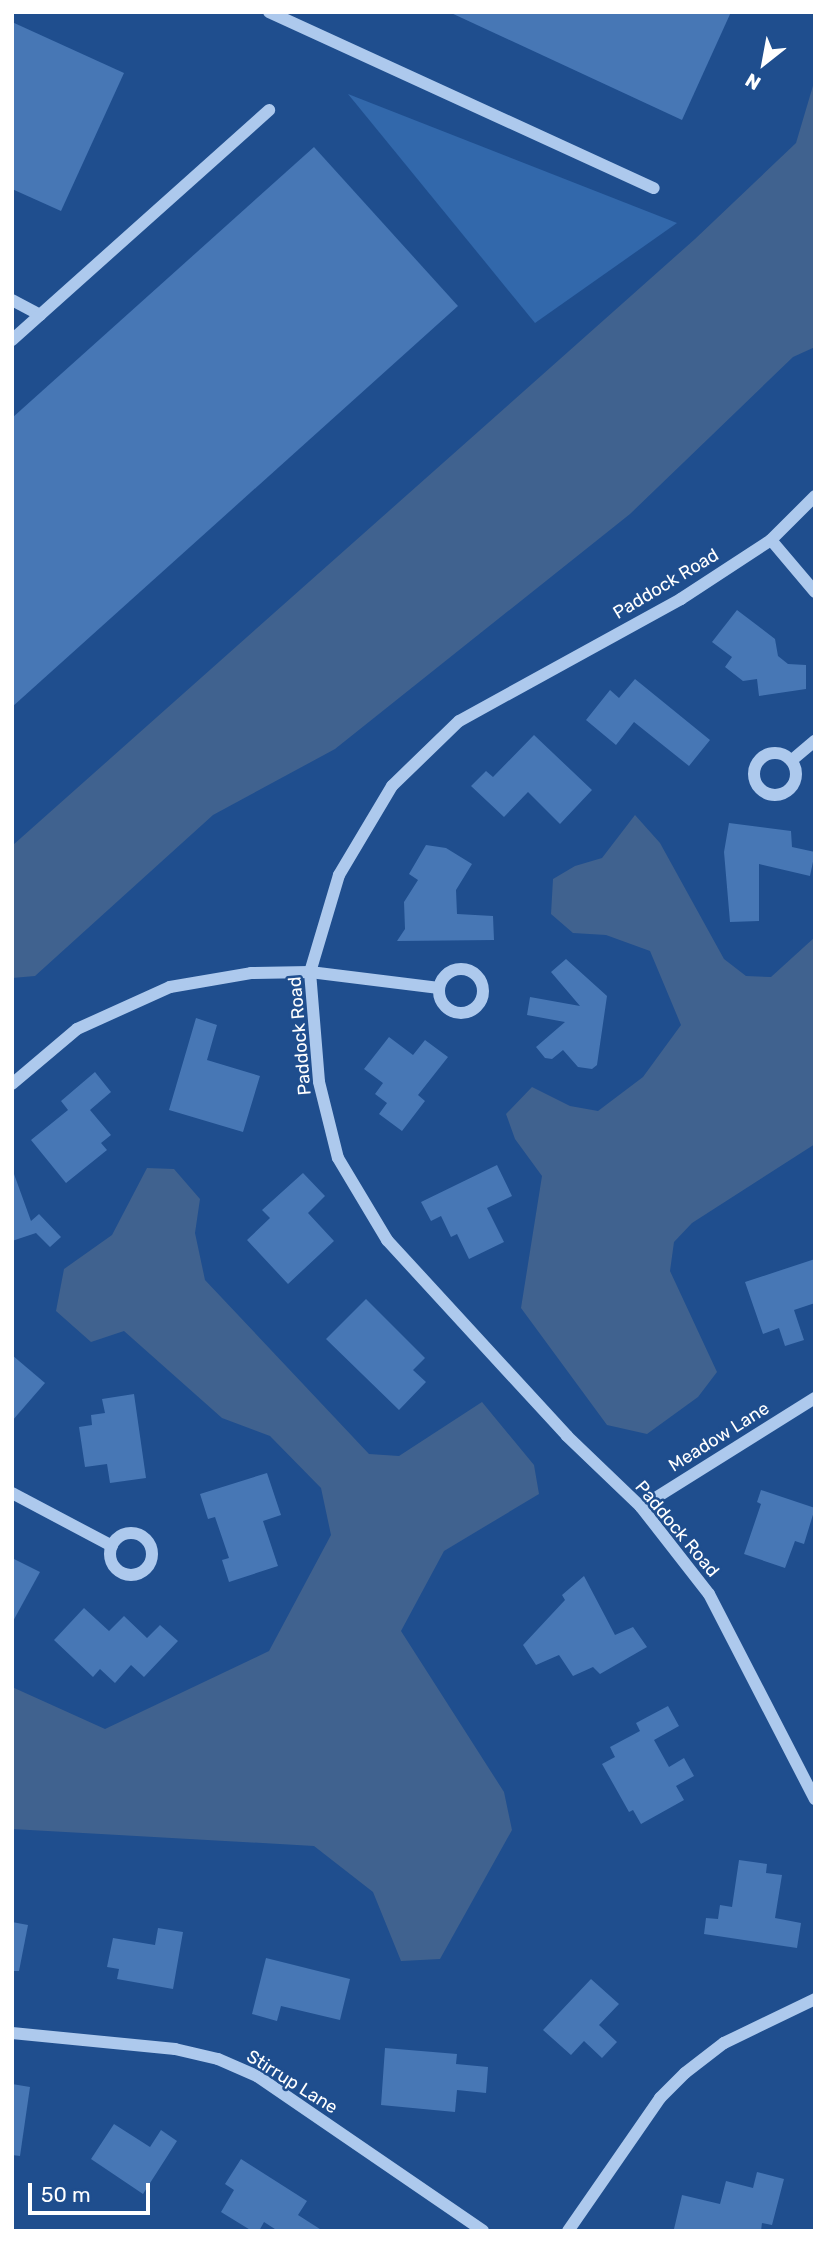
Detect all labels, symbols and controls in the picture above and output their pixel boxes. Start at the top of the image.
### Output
north arrow [729,28,799,98]
text: N [741,68,765,95]
street label: Paddock Road [609,544,723,624]
street label: Paddock Road [284,976,316,1096]
street label: Meadow Lane [665,1397,773,1477]
street label: Paddock Road [630,1476,724,1582]
street label: Stirrup Lane [242,2045,342,2119]
scale bar [32,2170,154,2214]
text: 50 m [41,2182,91,2207]

